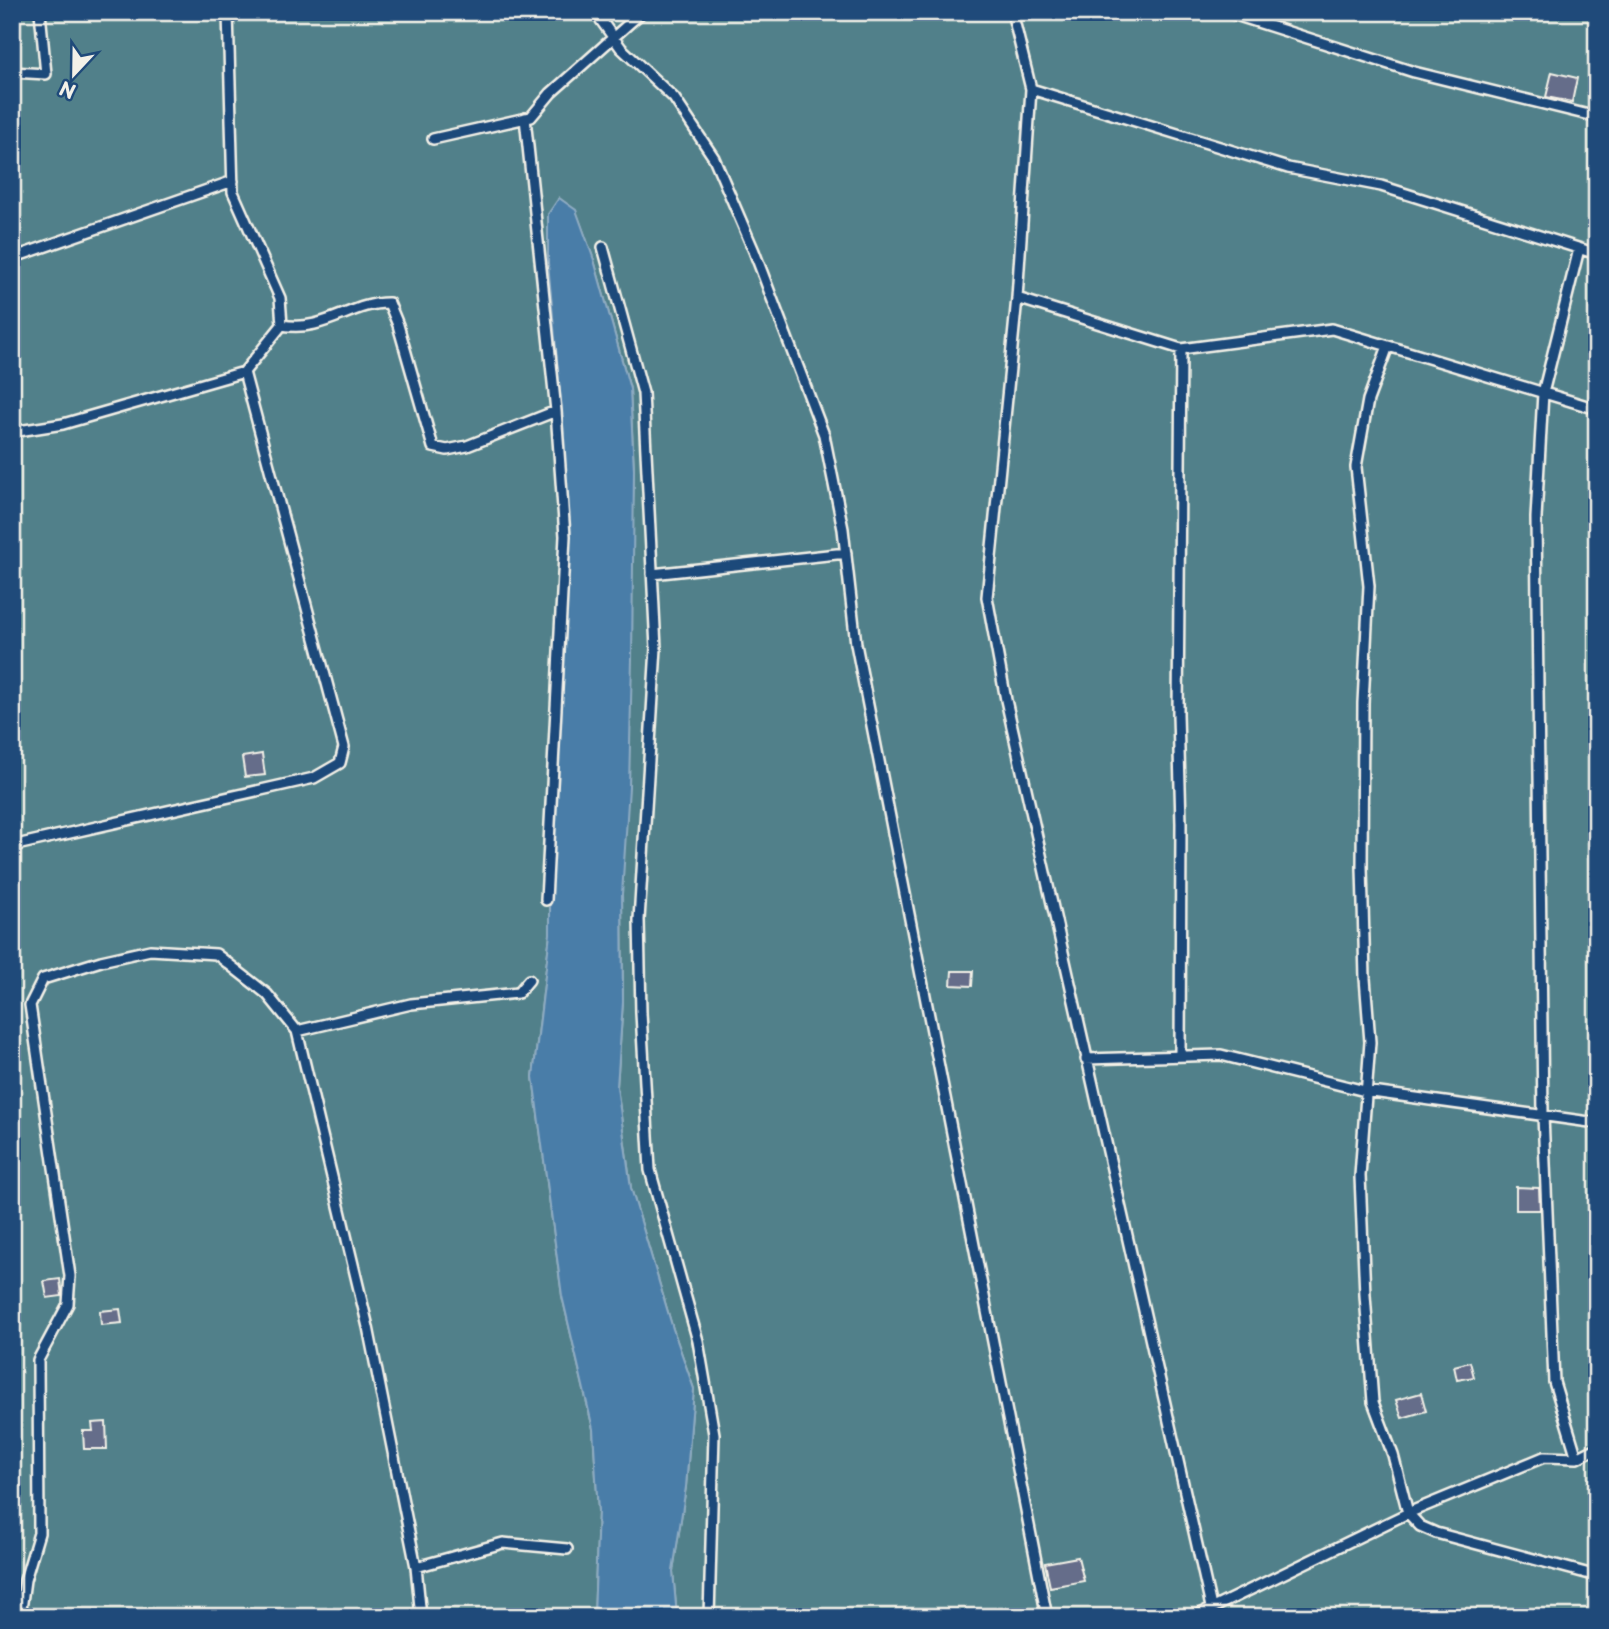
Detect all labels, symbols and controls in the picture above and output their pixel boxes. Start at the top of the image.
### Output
north arrow [38,38,108,108]
text: N [55,75,79,106]

